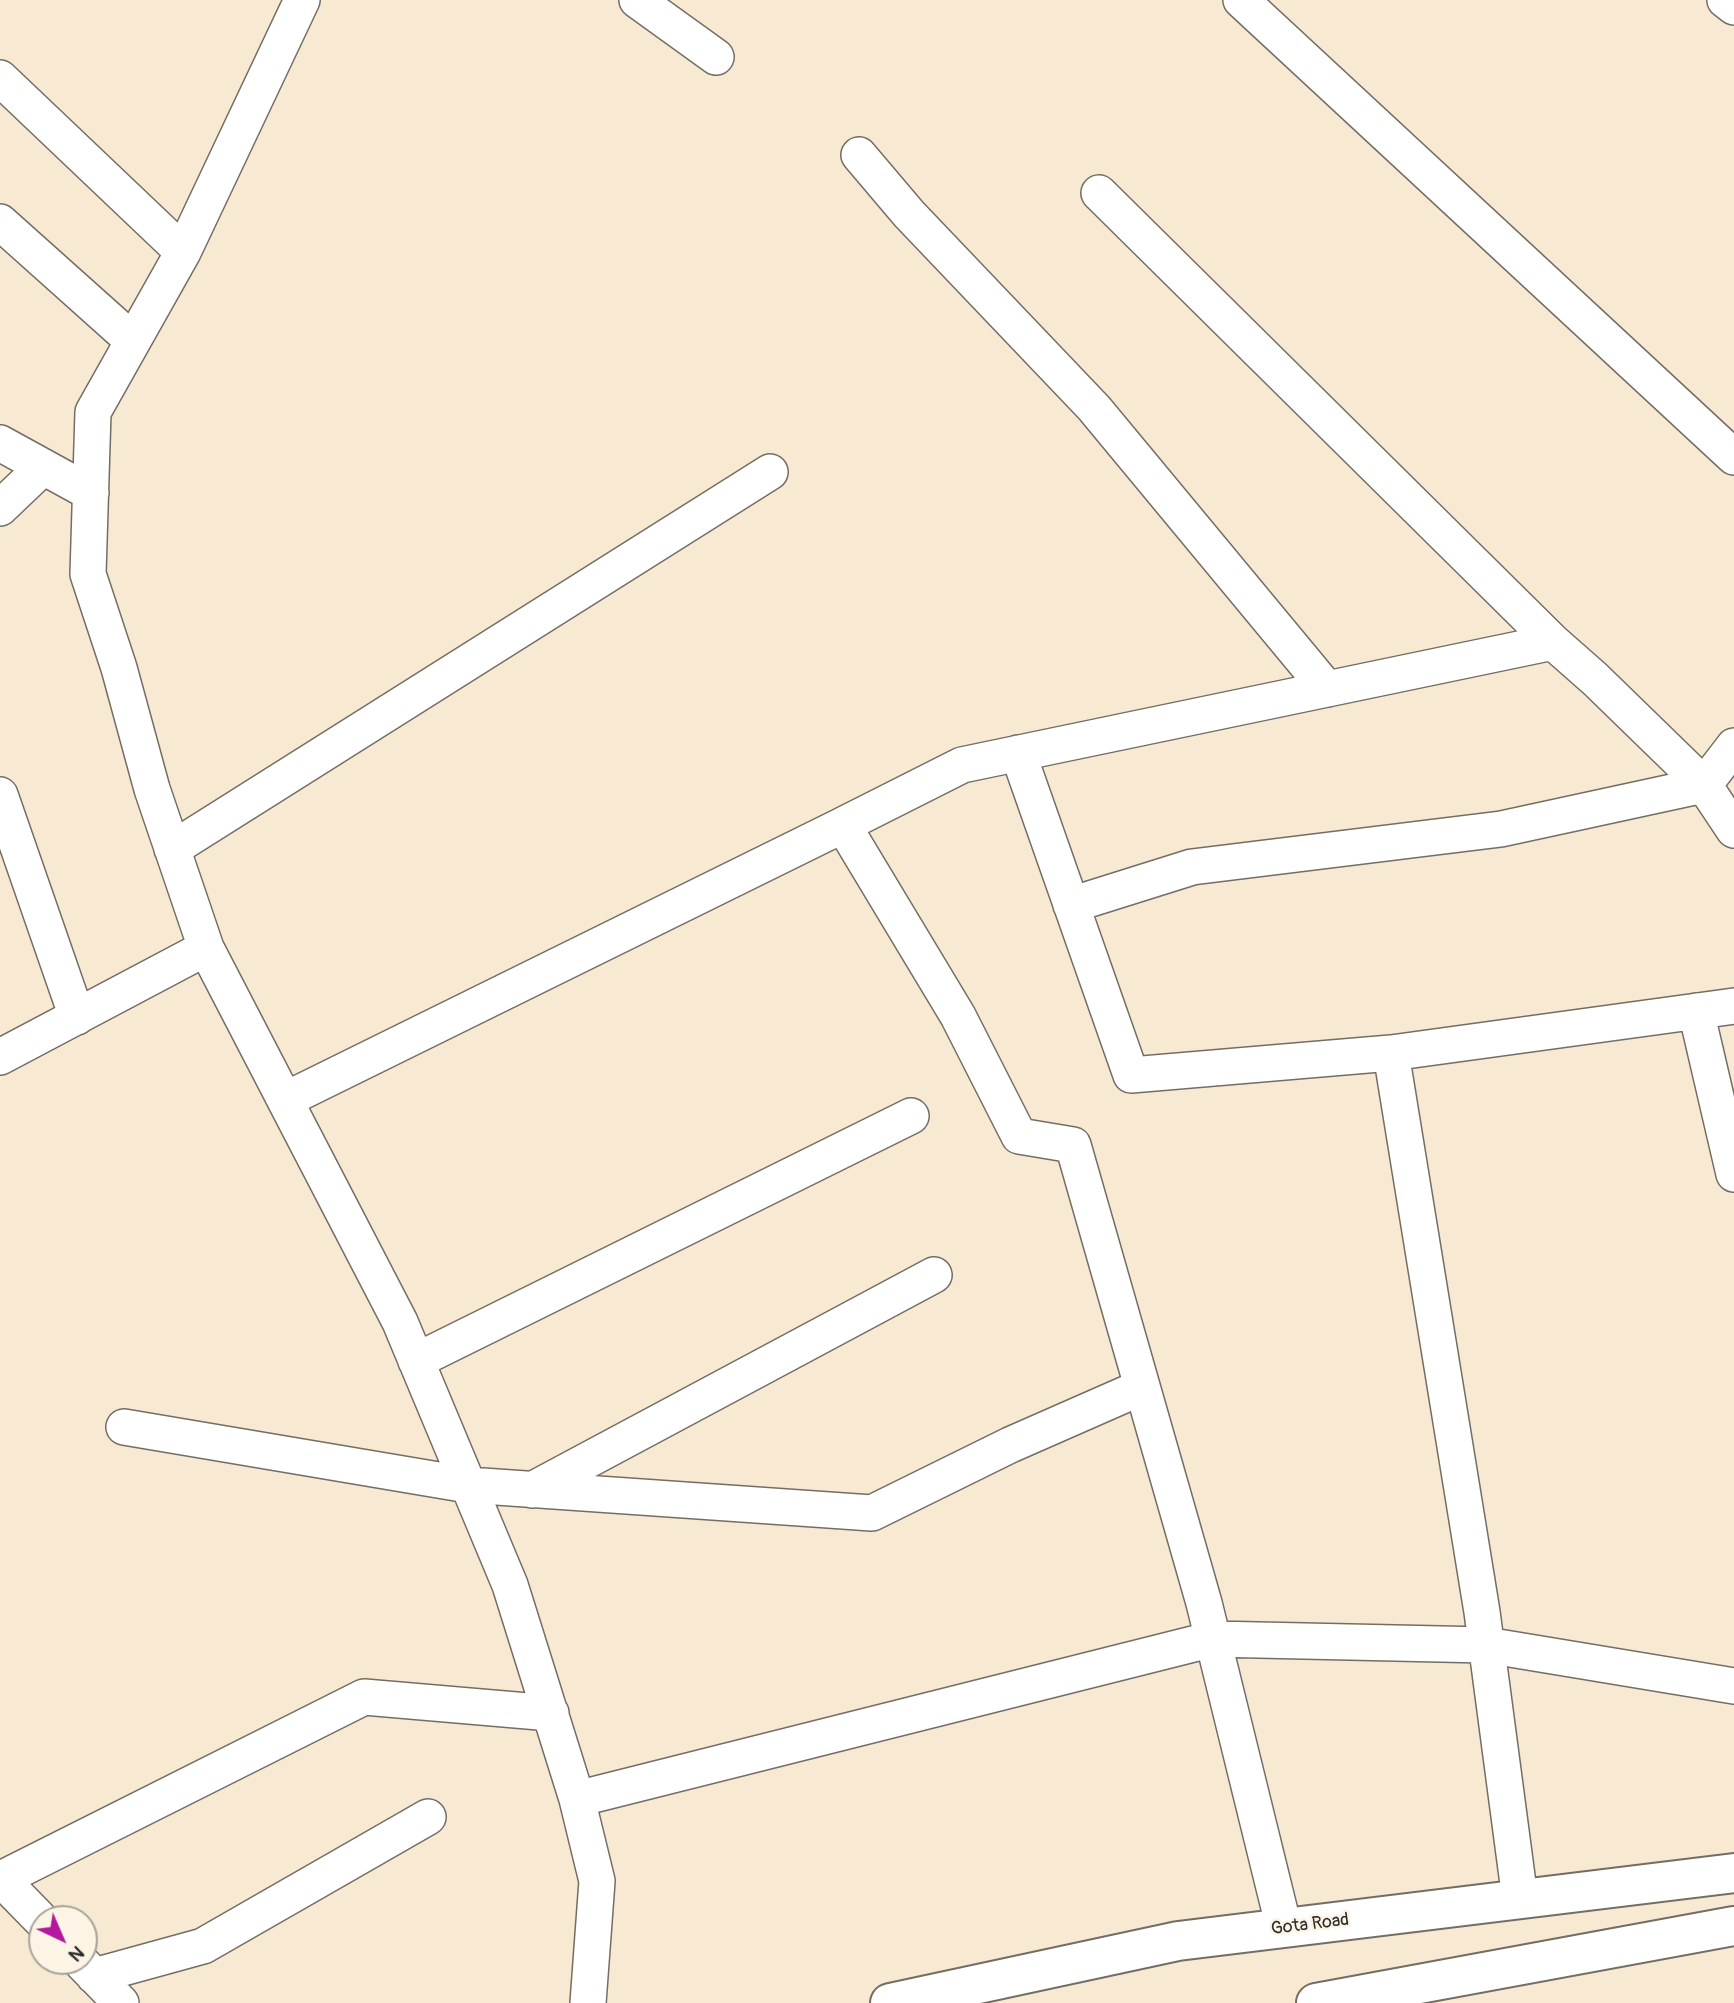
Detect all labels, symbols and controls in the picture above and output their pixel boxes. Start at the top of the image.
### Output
north arrow [28,1905,98,1975]
street label: Gota Road [1270,1910,1350,1940]
text: N [63,1941,89,1967]

